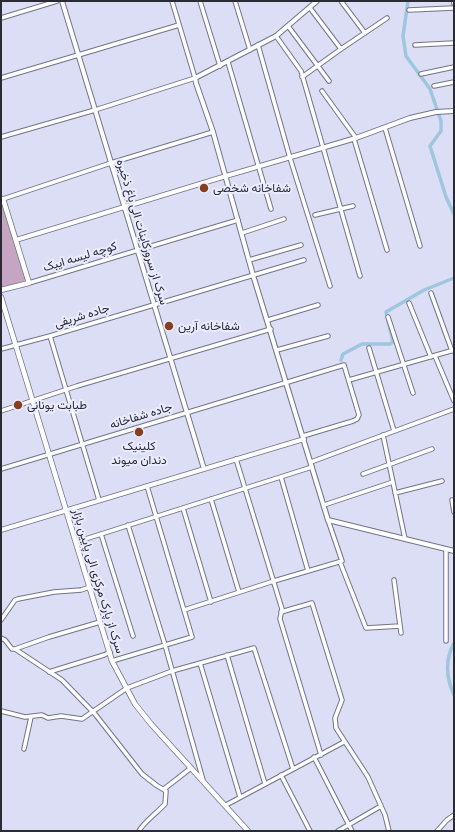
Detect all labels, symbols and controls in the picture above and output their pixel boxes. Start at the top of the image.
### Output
street label: سرک از سرورکاینات الی باغ ذخیره [113,157,171,307]
place label: شفاخانه شخصی [213,181,291,195]
marker: شفاخانه شخصی [198,182,210,194]
street label: کوچه لیسه ایبک [41,239,119,275]
street label: جاده شریفی [53,301,111,331]
place label: شفاخانه آرین [178,319,240,333]
marker: شفاخانه آرین [163,320,175,332]
place label: طبابت یونانی [27,398,87,412]
marker: طبابت یونانی [12,399,24,411]
street label: جاده شفاخانه [108,400,174,432]
marker: کلینیک دندان میوند [133,426,145,438]
place label: کلینیک دندان میوند [111,439,167,467]
street label: سرک از پارک مرکزی الی پایین بازار [69,507,127,655]

